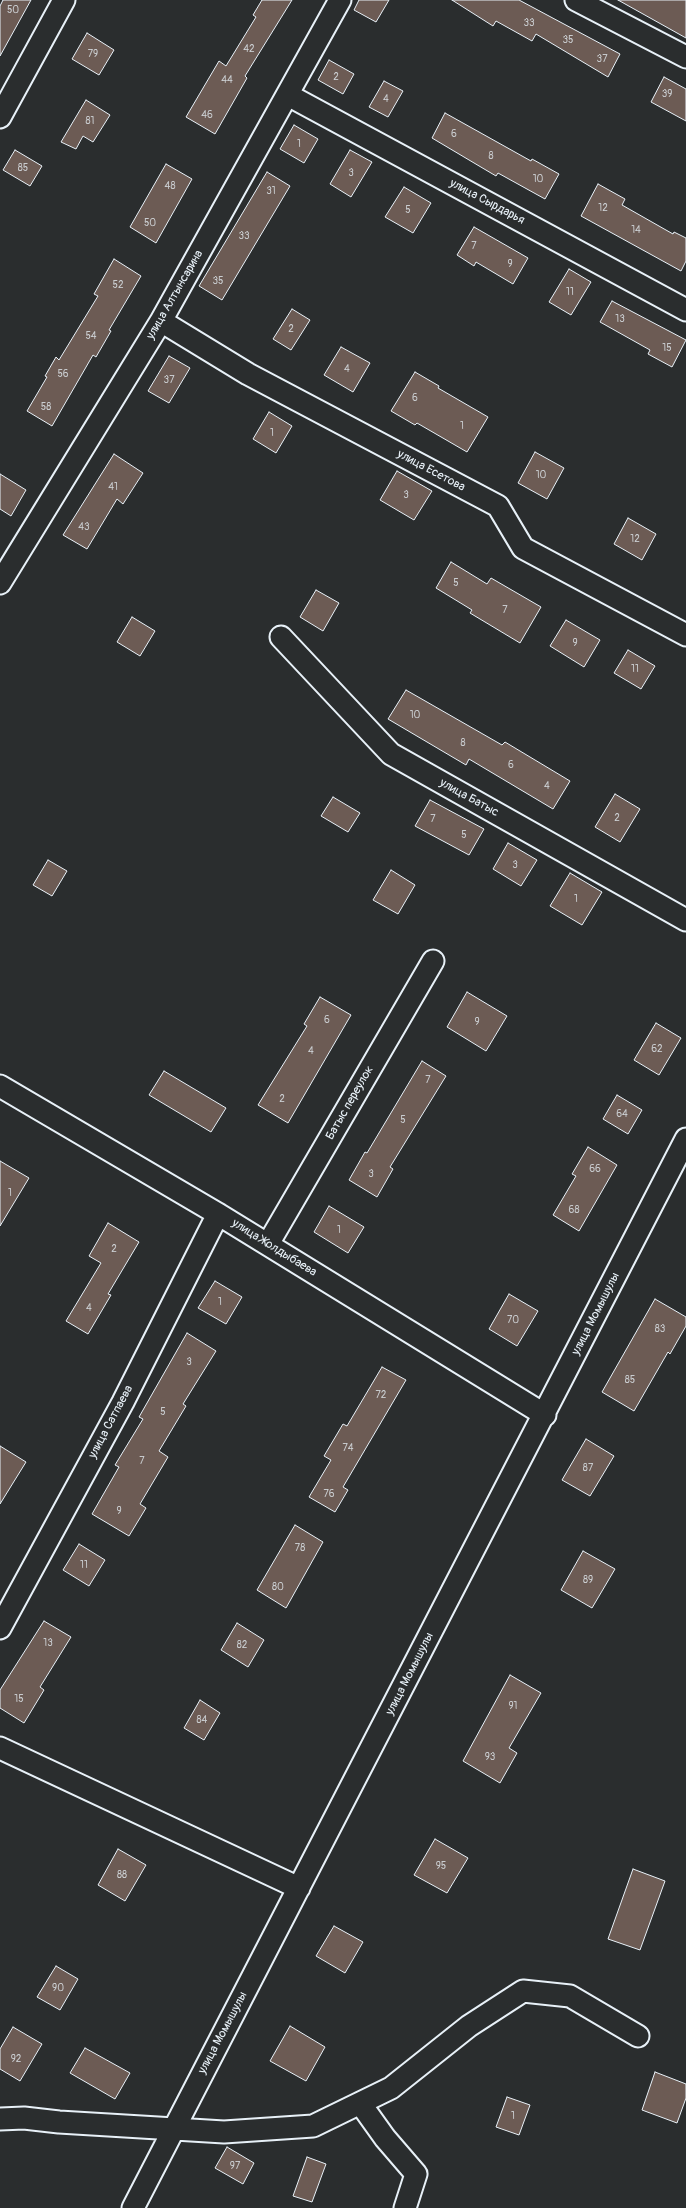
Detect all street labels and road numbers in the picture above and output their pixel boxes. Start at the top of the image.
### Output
street label: улица Сырдарья [447,176,527,228]
street label: улица Алтынсарина [144,248,206,342]
street label: улица Есетова [395,447,467,495]
street label: улица Батыс [437,776,501,820]
street label: Батыс переулок [323,1064,377,1142]
street label: улица Жолдыбаева [229,1216,319,1280]
street label: улица Момышулы [569,1270,623,1358]
street label: улица Сатпаева [86,1383,136,1461]
street label: улица Момышулы [383,1630,437,1718]
street label: улица Момышулы [195,1990,251,2076]

